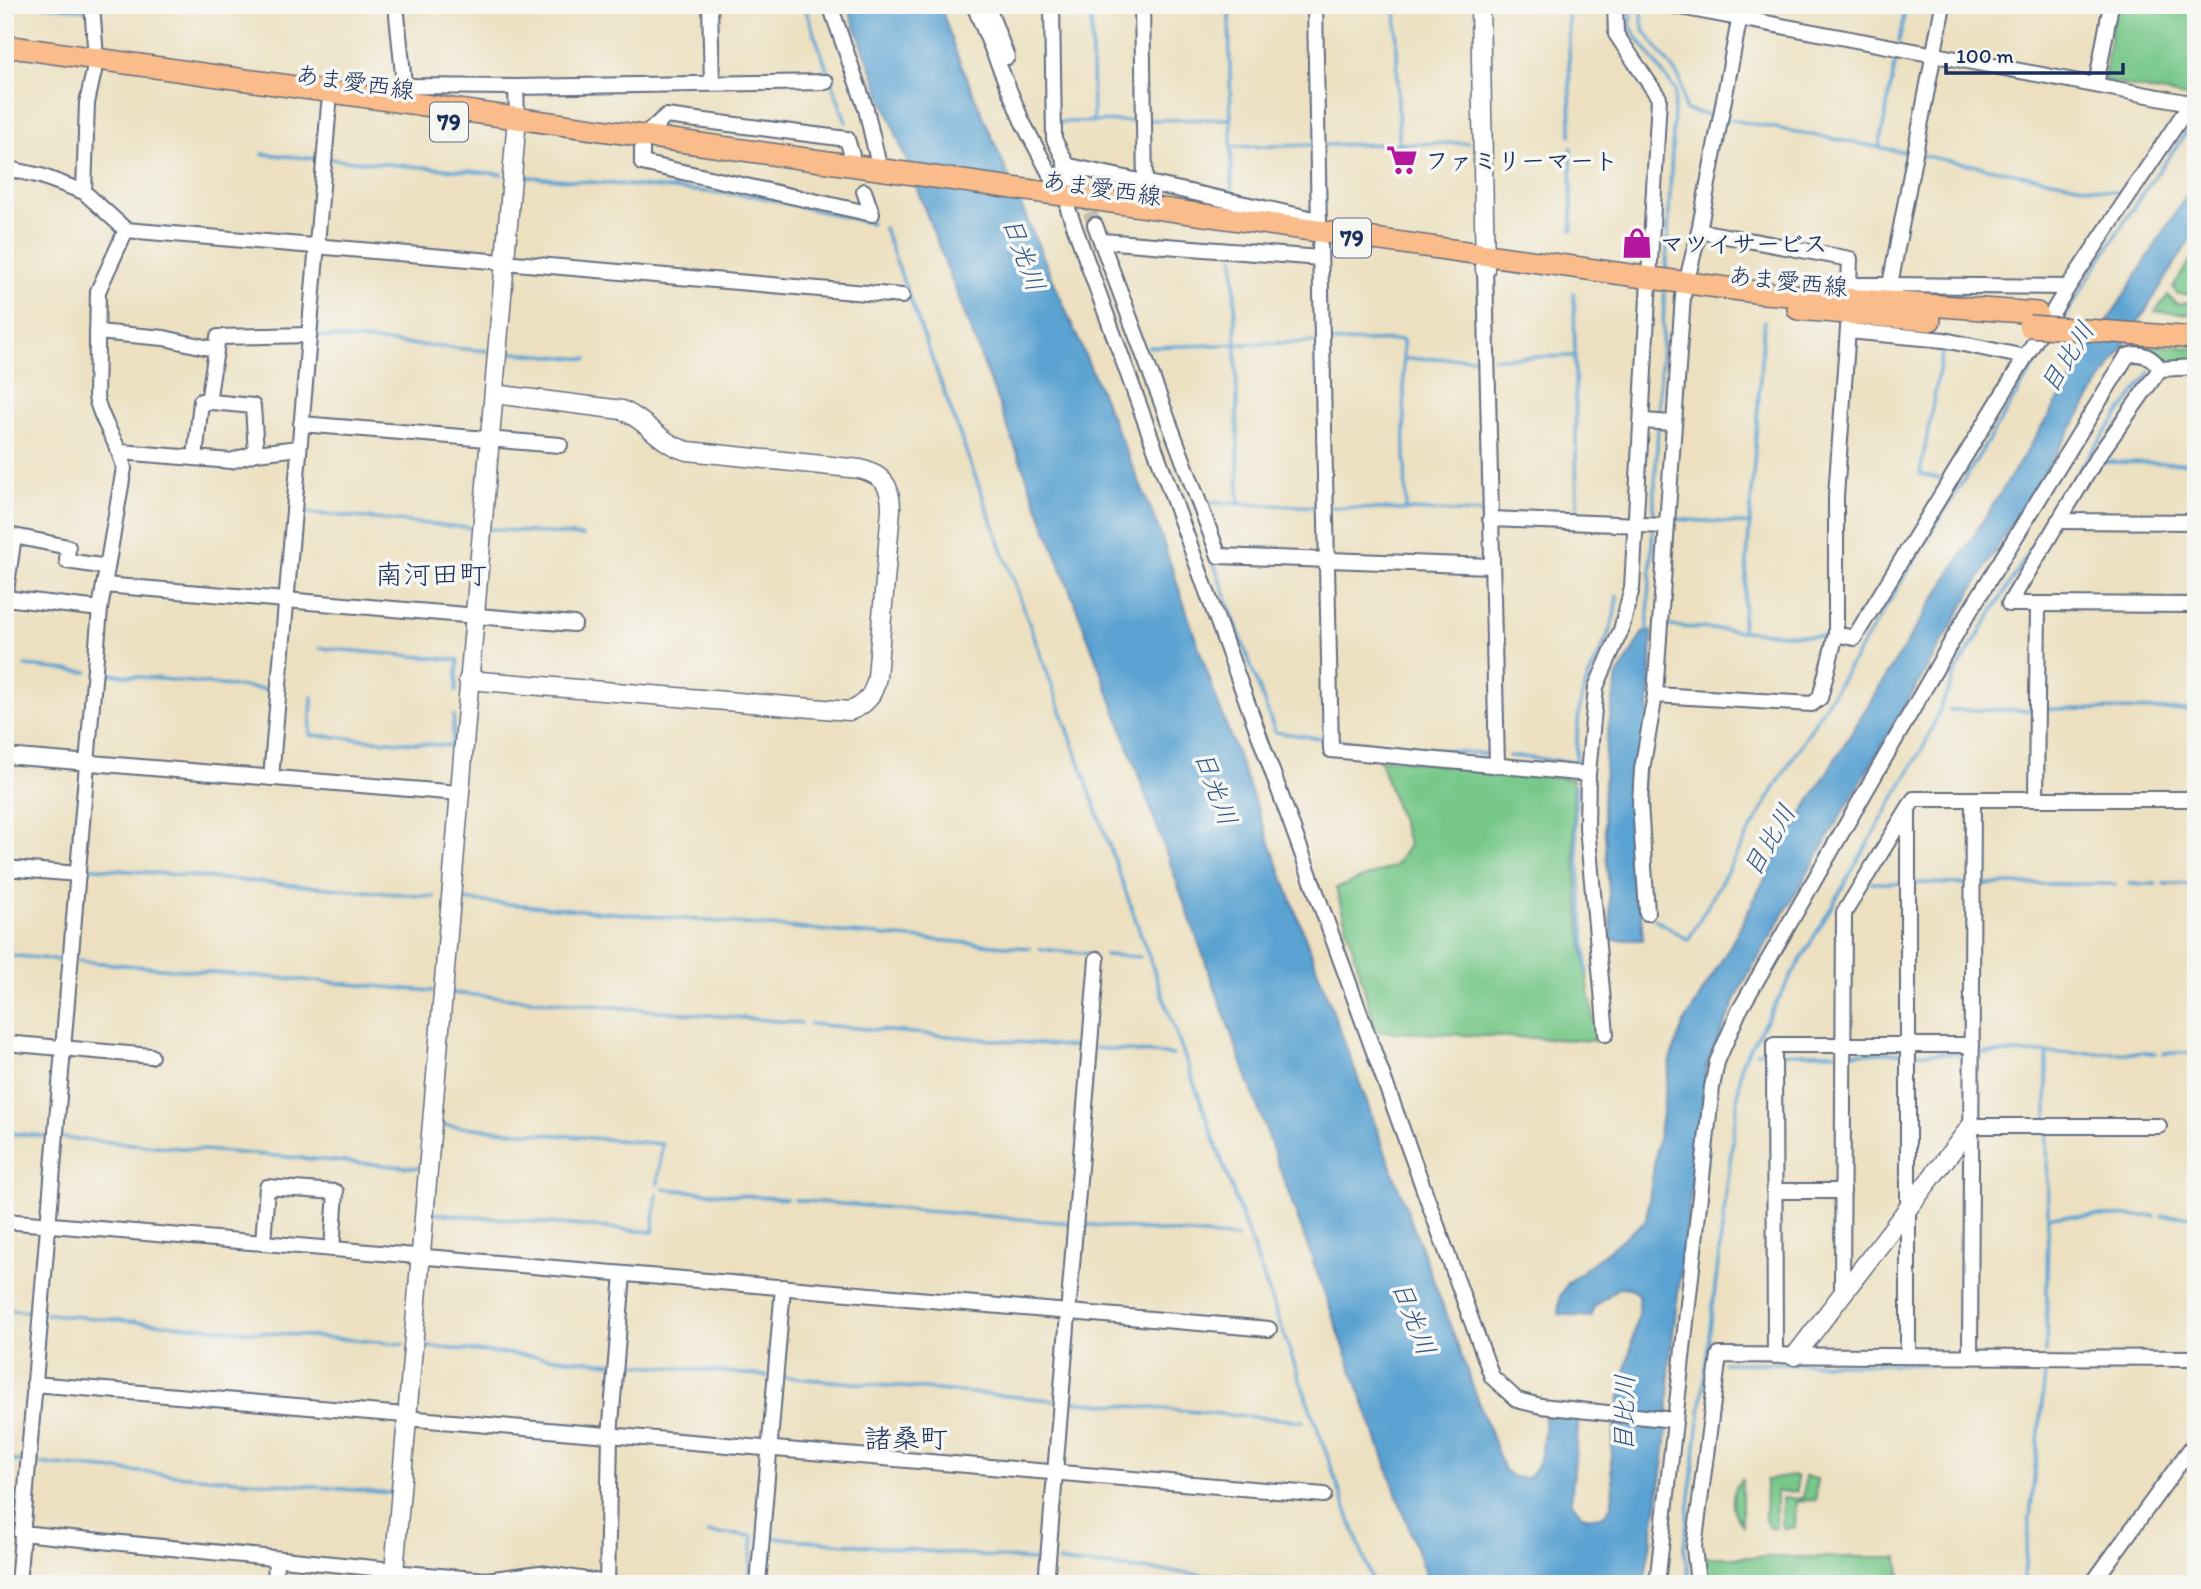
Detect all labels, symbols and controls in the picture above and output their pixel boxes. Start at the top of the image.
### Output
scale bar [1946,32,2122,76]
text: 100 m [1956,43,2014,68]
street label: あま愛西線 [294,59,416,105]
road number: 79 [430,102,468,141]
supermarket icon: ファミリーマート [1385,143,1419,177]
place label: ファミリーマート [1425,146,1618,175]
street label: あま愛西線 [1041,165,1163,211]
water label: 日光川 [996,212,1052,296]
road number: 79 [1333,218,1371,258]
shop icon: マツイサービス [1620,226,1654,260]
place label: マツイサービス [1660,229,1828,258]
street label: あま愛西線 [1727,260,1849,302]
water label: 目比川 [2033,315,2101,399]
district label: 南河田町 [375,557,487,591]
water label: 日光川 [1188,746,1244,830]
water label: 目比川 [1736,798,1802,882]
water label: 日光川 [1385,1276,1443,1360]
water label: 目比川 [1607,1374,1641,1452]
district label: 諸桑町 [864,1421,948,1455]

